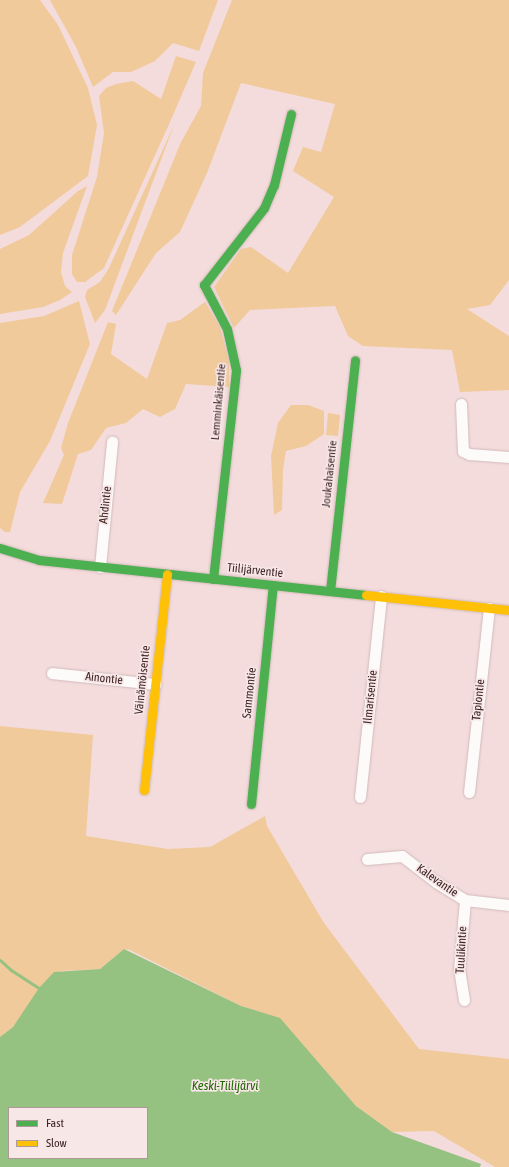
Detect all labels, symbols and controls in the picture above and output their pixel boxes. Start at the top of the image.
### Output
street label: Lemminkäisentie [208,363,230,441]
street label: Joukahaisentie [319,440,341,508]
street label: Ahdintie [97,486,115,524]
street label: Tiilijärventie [226,561,284,581]
street label: Väinämöisentie [132,645,154,715]
street label: Sammontie [240,667,260,719]
street label: Ilmarisentie [361,669,381,725]
street label: Ainontie [85,670,123,688]
street label: Tapiontie [470,679,488,721]
street label: Kalevantie [413,861,461,901]
street label: Tuulikintie [454,926,470,974]
water label: Keski-Tiilijärvi [192,1078,258,1094]
legend [8,1107,148,1159]
text: Fast [46,1116,64,1130]
text: Slow [46,1136,67,1150]

